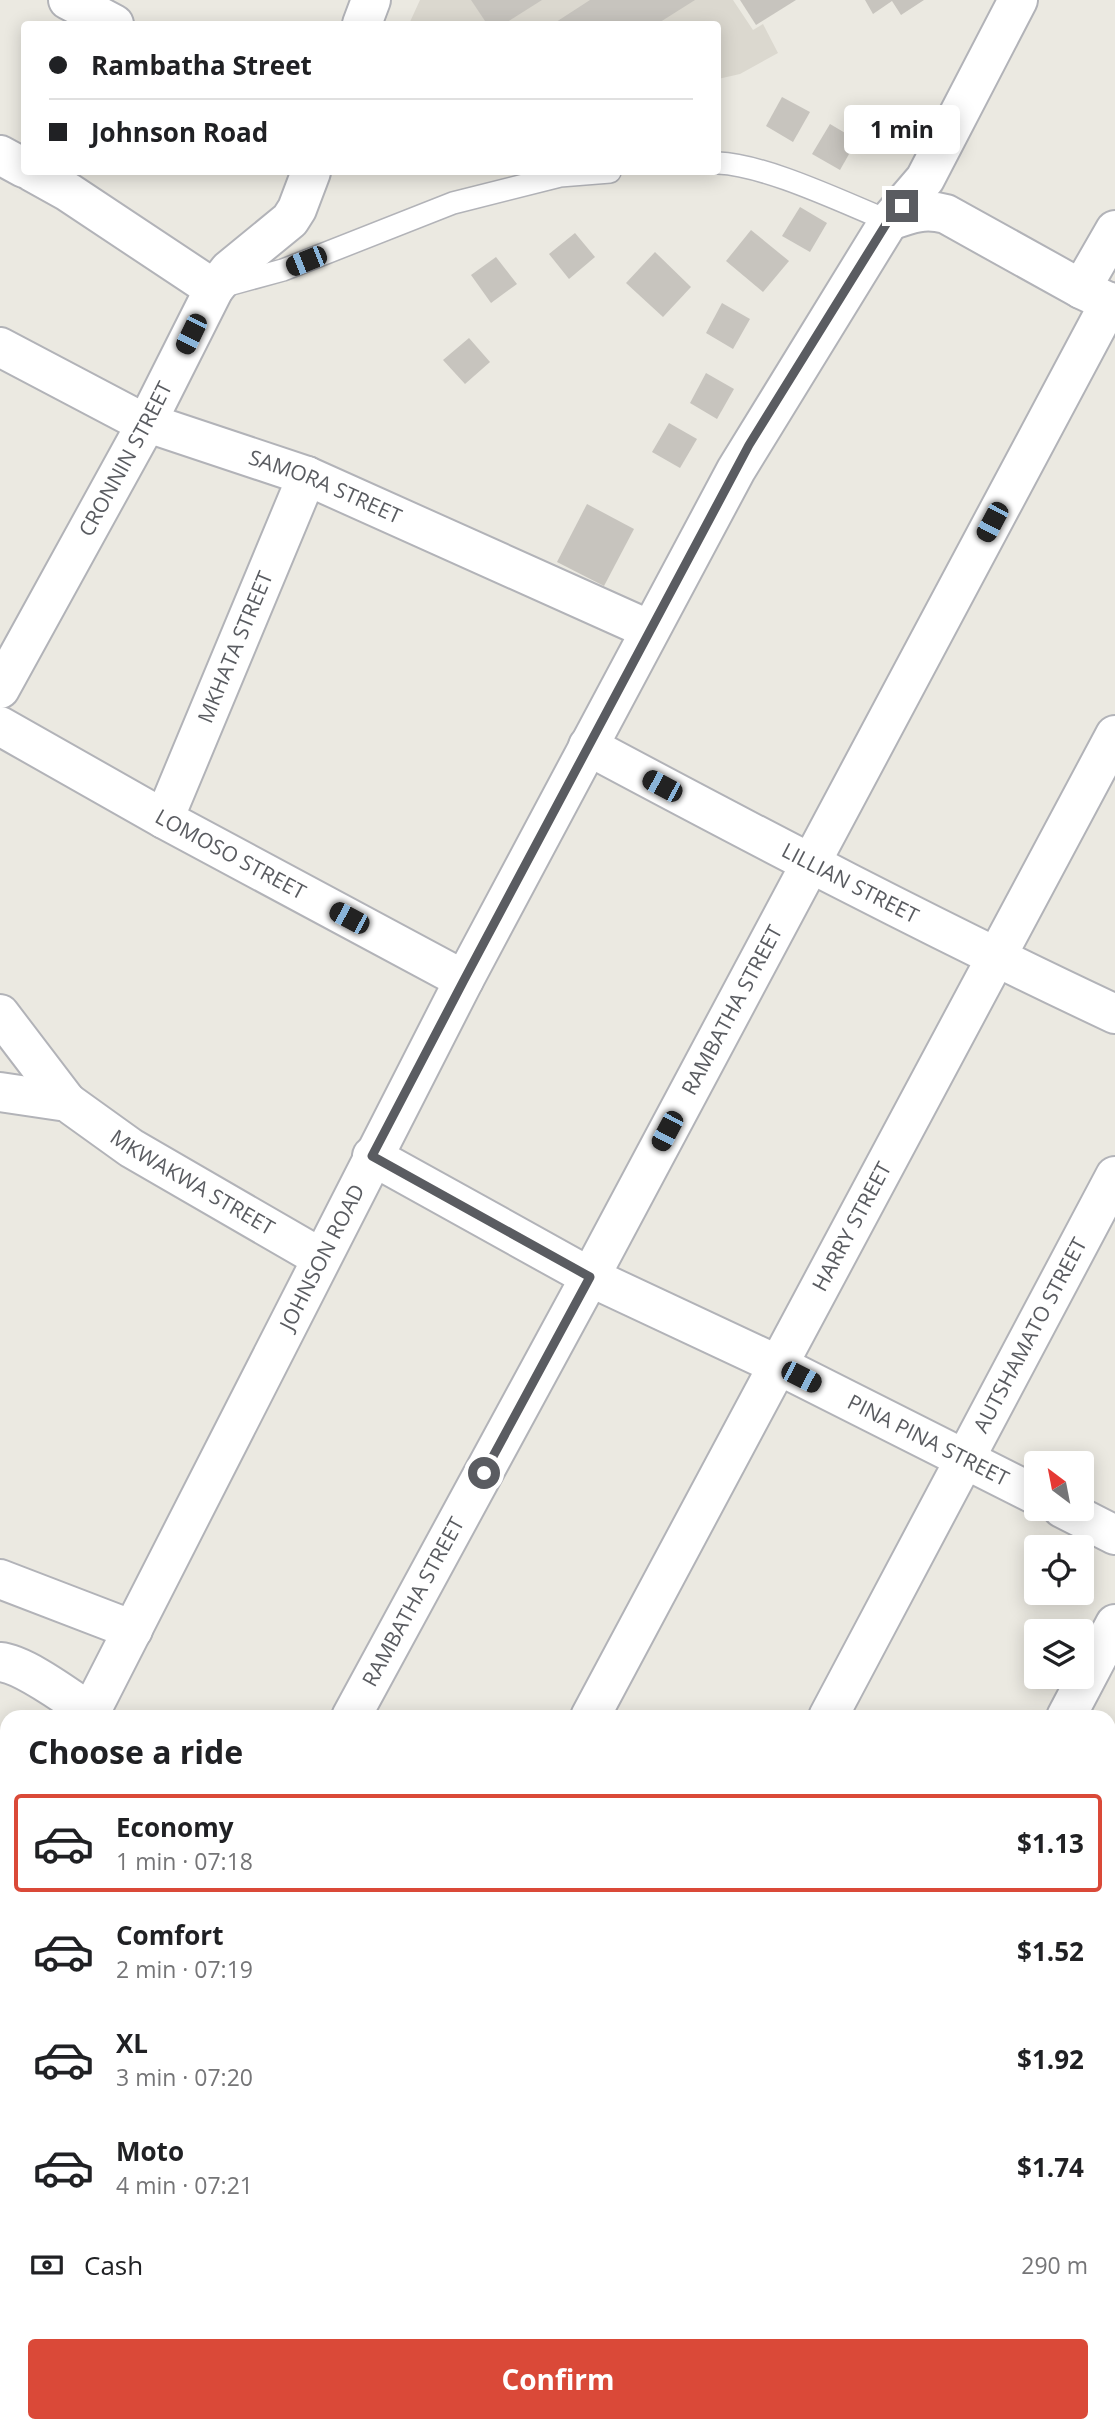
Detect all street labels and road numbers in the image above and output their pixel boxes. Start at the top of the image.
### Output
street label: CRONNIN STREET [72,376,178,541]
street label: SAMORA STREET [245,443,407,530]
street label: MKHATA STREET [191,566,279,727]
street label: LOMOSO STREET [151,802,311,906]
street label: LILLIAN STREET [777,836,924,929]
street label: RAMBATHA STREET [675,920,788,1100]
street label: MKWAKWA STREET [105,1123,281,1241]
street label: HARRY STREET [805,1156,897,1296]
street label: JOHNSON ROAD [272,1179,370,1336]
street label: AUTSHAMATO STREET [966,1232,1093,1437]
street label: PINA PINA STREET [843,1387,1014,1492]
street label: RAMBATHA STREET [355,1511,470,1691]

